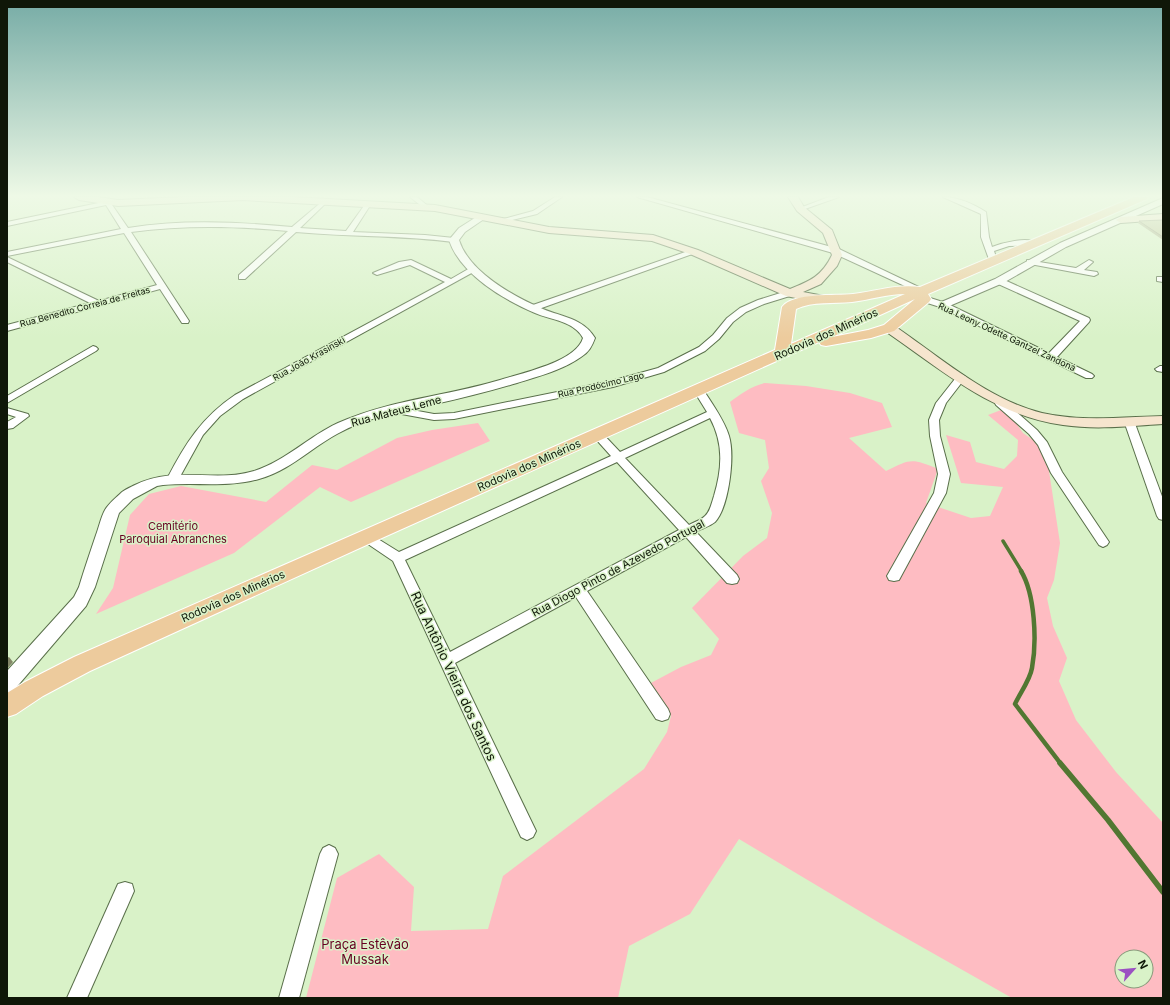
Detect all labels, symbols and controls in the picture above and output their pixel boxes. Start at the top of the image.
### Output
street label: Rua Benedito Correia de Freitas [19,284,151,329]
street label: Rua Leony Odette Gantzel Zandoná [937,300,1078,373]
street label: Rodovia dos Minérios [772,305,880,363]
street label: Rua João Krasinski [271,334,347,383]
street label: Rua Prodócimo Lago [557,369,645,400]
street label: Rua Mateus Leme [349,392,443,430]
street label: Rodovia dos Minérios [475,436,583,494]
street label: Rua Diogo Pinto de Azevedo Portugal [529,516,707,620]
park label: Cemitério Paroquial Abranches [119,519,227,546]
street label: Rodovia dos Minérios [179,567,287,625]
street label: Rua Antônio Vieira dos Santos [408,589,500,763]
park label: Praça Estêvão Mussak [321,936,409,967]
north arrow [1114,949,1154,989]
text: N [1135,958,1151,971]

